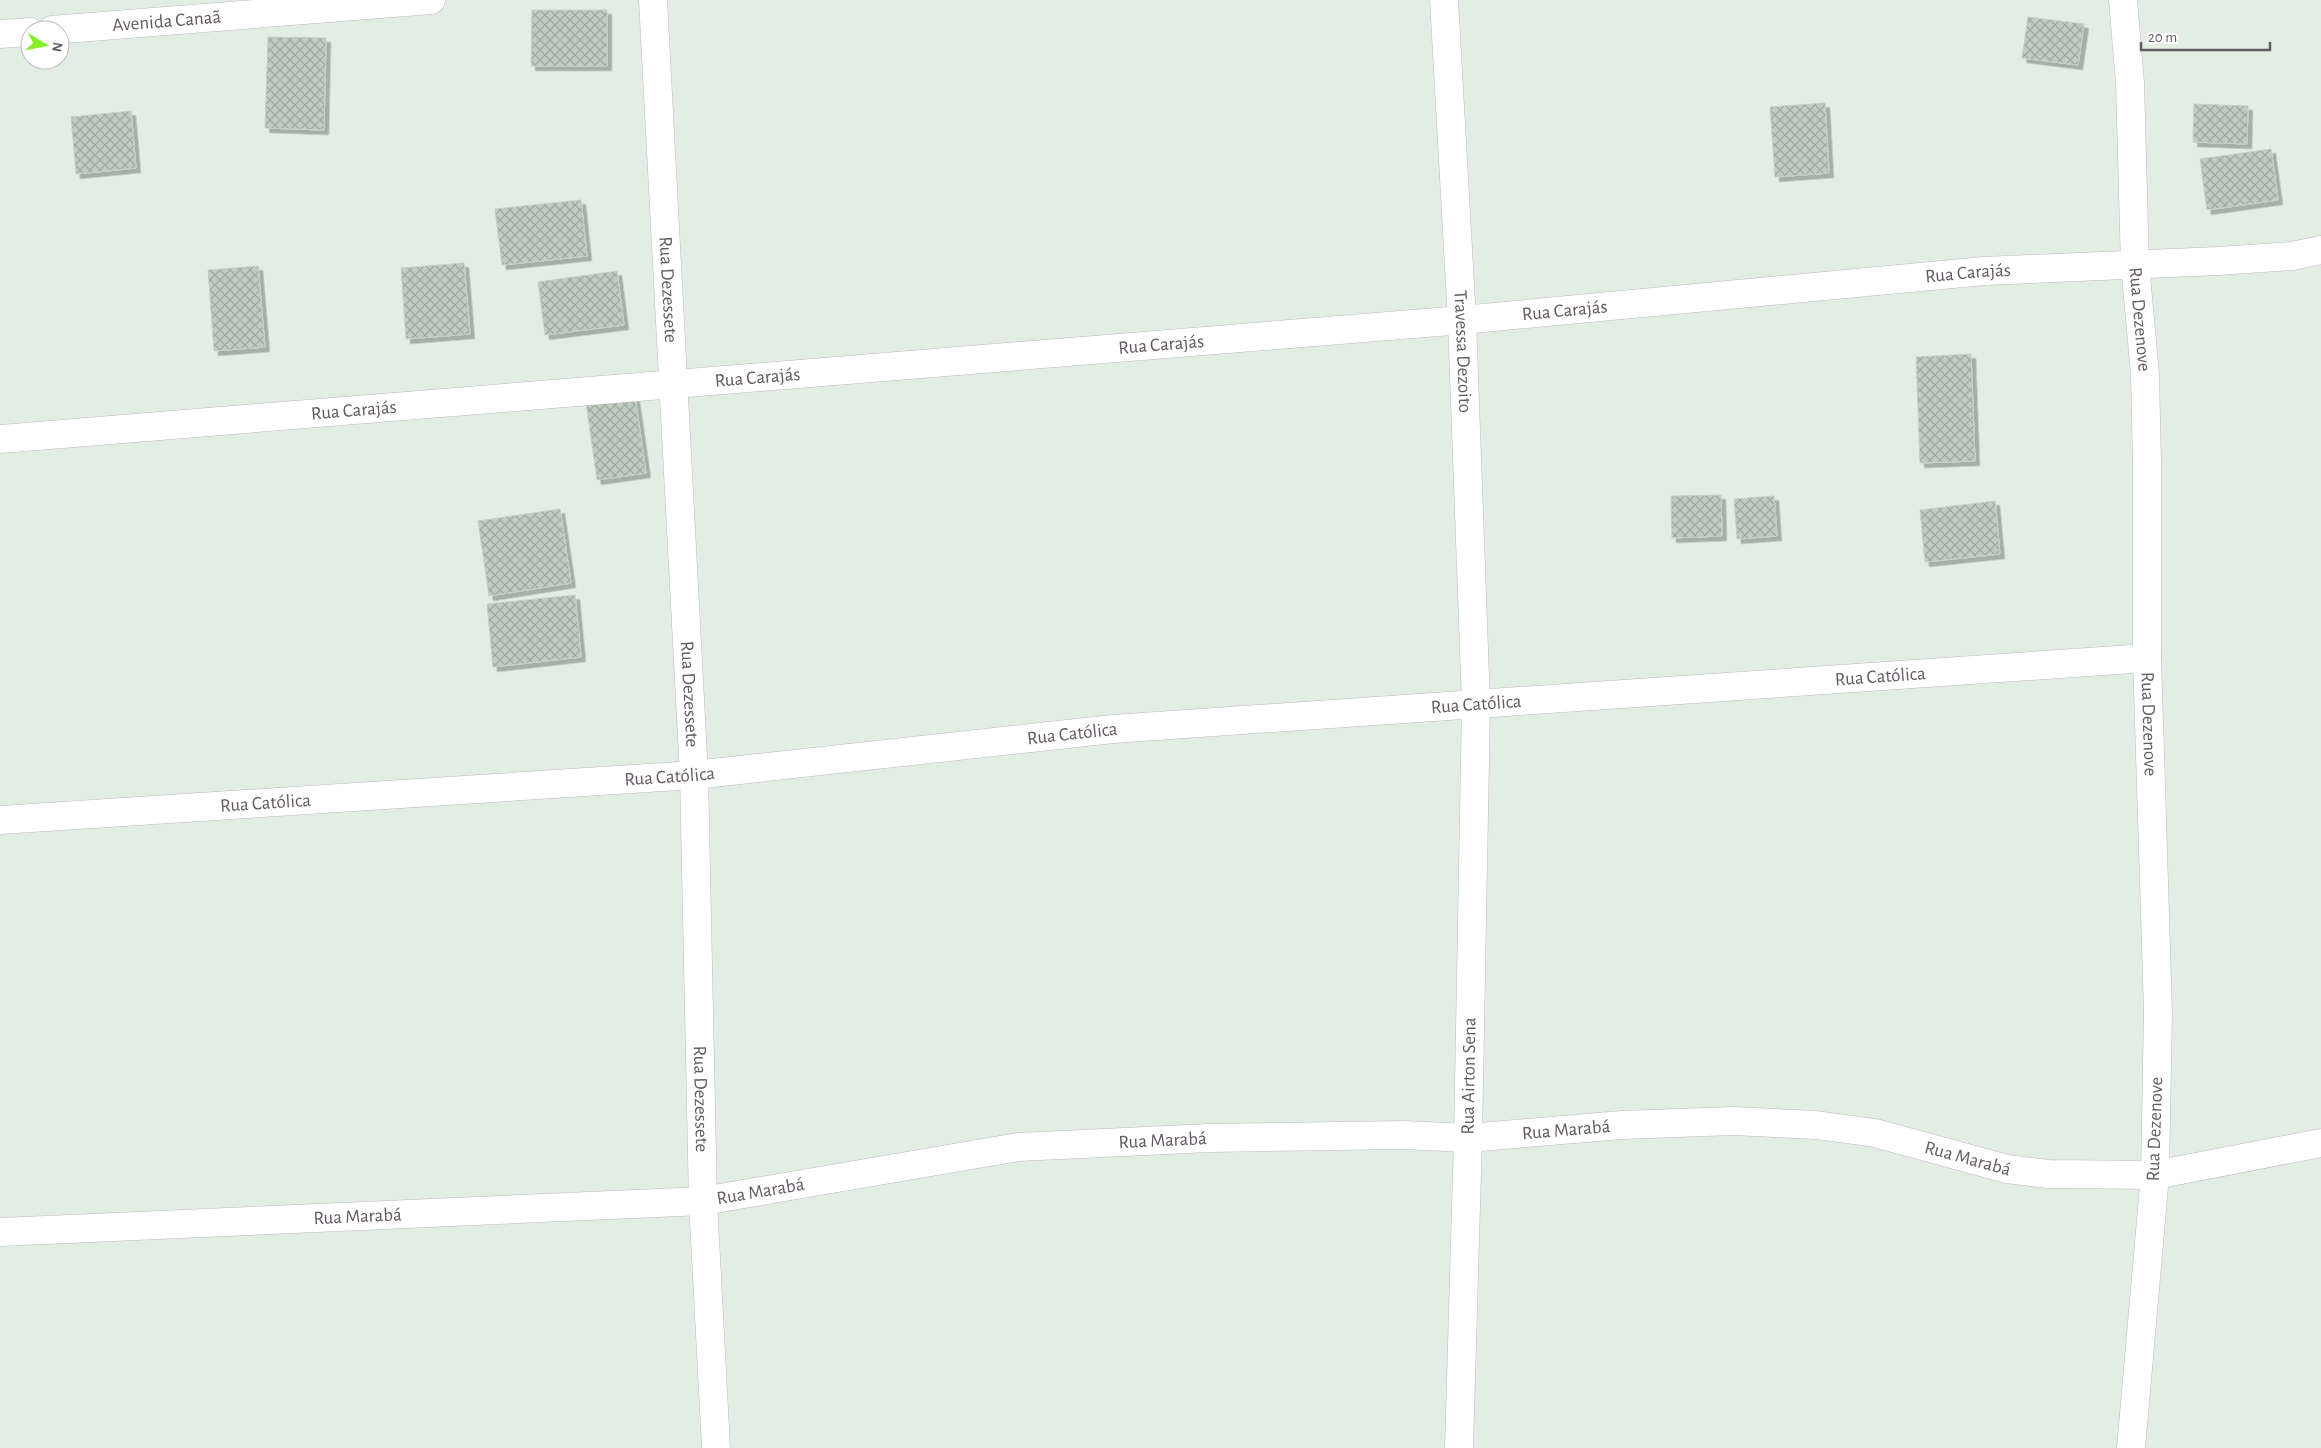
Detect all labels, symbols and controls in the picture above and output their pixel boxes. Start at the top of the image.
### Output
street label: Avenida Canaã [111,7,222,35]
north arrow [20,20,70,70]
scale bar [2141,20,2270,52]
text: 20 m [2148,30,2177,45]
text: N [49,41,65,53]
street label: Rua Dezessete [656,236,681,343]
street label: Rua Carajás [1924,260,2011,286]
street label: Rua Dezenove [2126,266,2154,372]
street label: Travessa Dezoito [1451,290,1475,413]
street label: Rua Carajás [1521,297,1608,324]
street label: Rua Carajás [1118,332,1205,357]
street label: Rua Carajás [714,364,801,390]
street label: Rua Carajás [310,397,397,423]
street label: Rua Dezessete [677,640,702,748]
street label: Rua Católica [1834,664,1926,689]
street label: Rua Dezenove [2138,672,2160,777]
street label: Rua Católica [1430,691,1522,717]
street label: Rua Católica [1026,719,1118,748]
street label: Rua Católica [624,763,716,789]
street label: Rua Católica [220,790,312,815]
street label: Rua Airton Sena [1458,1017,1480,1135]
street label: Rua Dezessete [690,1045,711,1152]
street label: Rua Dezenove [2144,1076,2166,1182]
street label: Rua Marabá [1521,1117,1611,1143]
street label: Rua Marabá [1118,1129,1207,1152]
street label: Rua Marabá [1923,1137,2013,1179]
street label: Rua Marabá [715,1174,806,1208]
street label: Rua Marabá [313,1205,402,1228]

